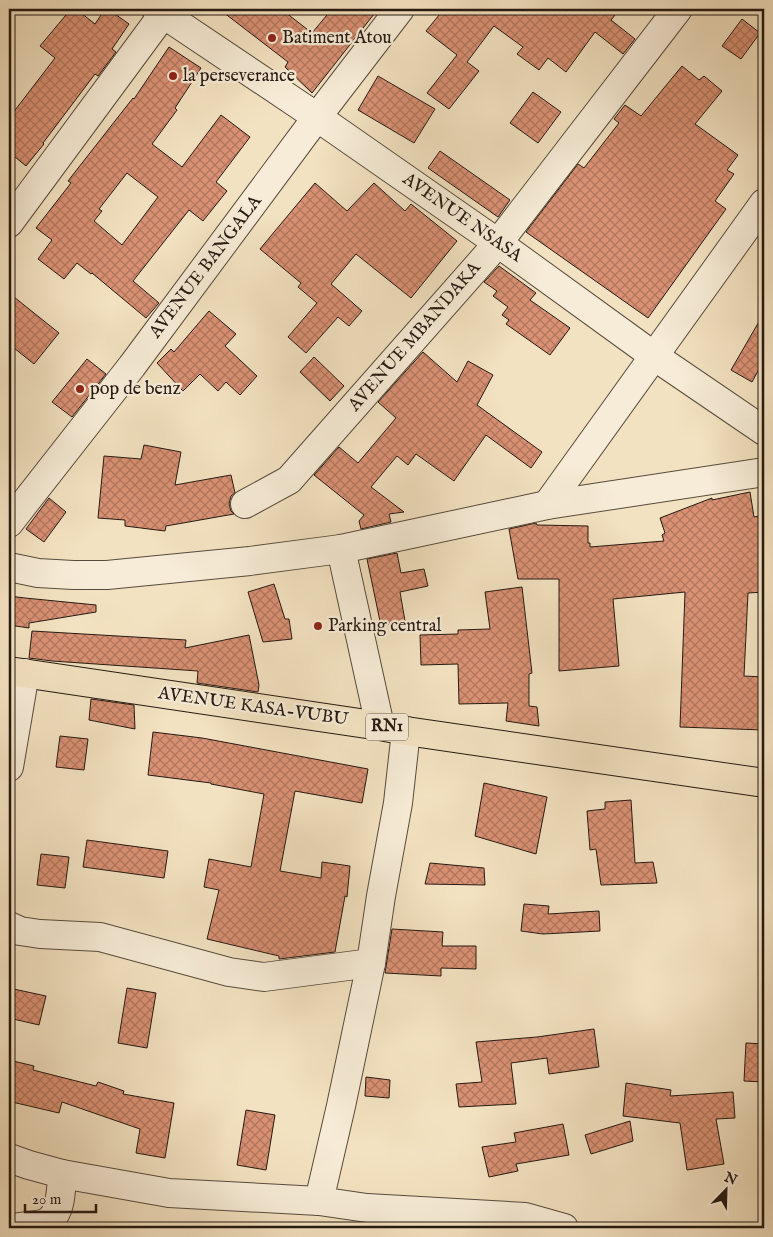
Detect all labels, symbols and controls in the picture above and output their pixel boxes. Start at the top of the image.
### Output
place label: Batiment Atou [282,27,392,50]
marker: Batiment Atou [266,32,278,44]
place label: la perseverance [183,65,295,88]
marker: la perseverance [167,70,179,82]
street label: AVENUE NSASA [397,168,527,268]
street label: AVENUE BANGALA [144,190,268,344]
street label: AVENUE MBANDAKA [343,257,487,417]
place label: pop de benz [90,378,181,401]
marker: pop de benz [74,383,86,395]
place label: Parking central [328,615,441,638]
marker: Parking central [312,620,324,632]
street label: AVENUE KASA-VUBU [156,682,350,732]
road number: RN1 [366,714,408,740]
north arrow [700,1164,750,1214]
text: N [721,1168,740,1190]
scale bar [25,1182,96,1214]
text: 20 m [32,1190,62,1209]

